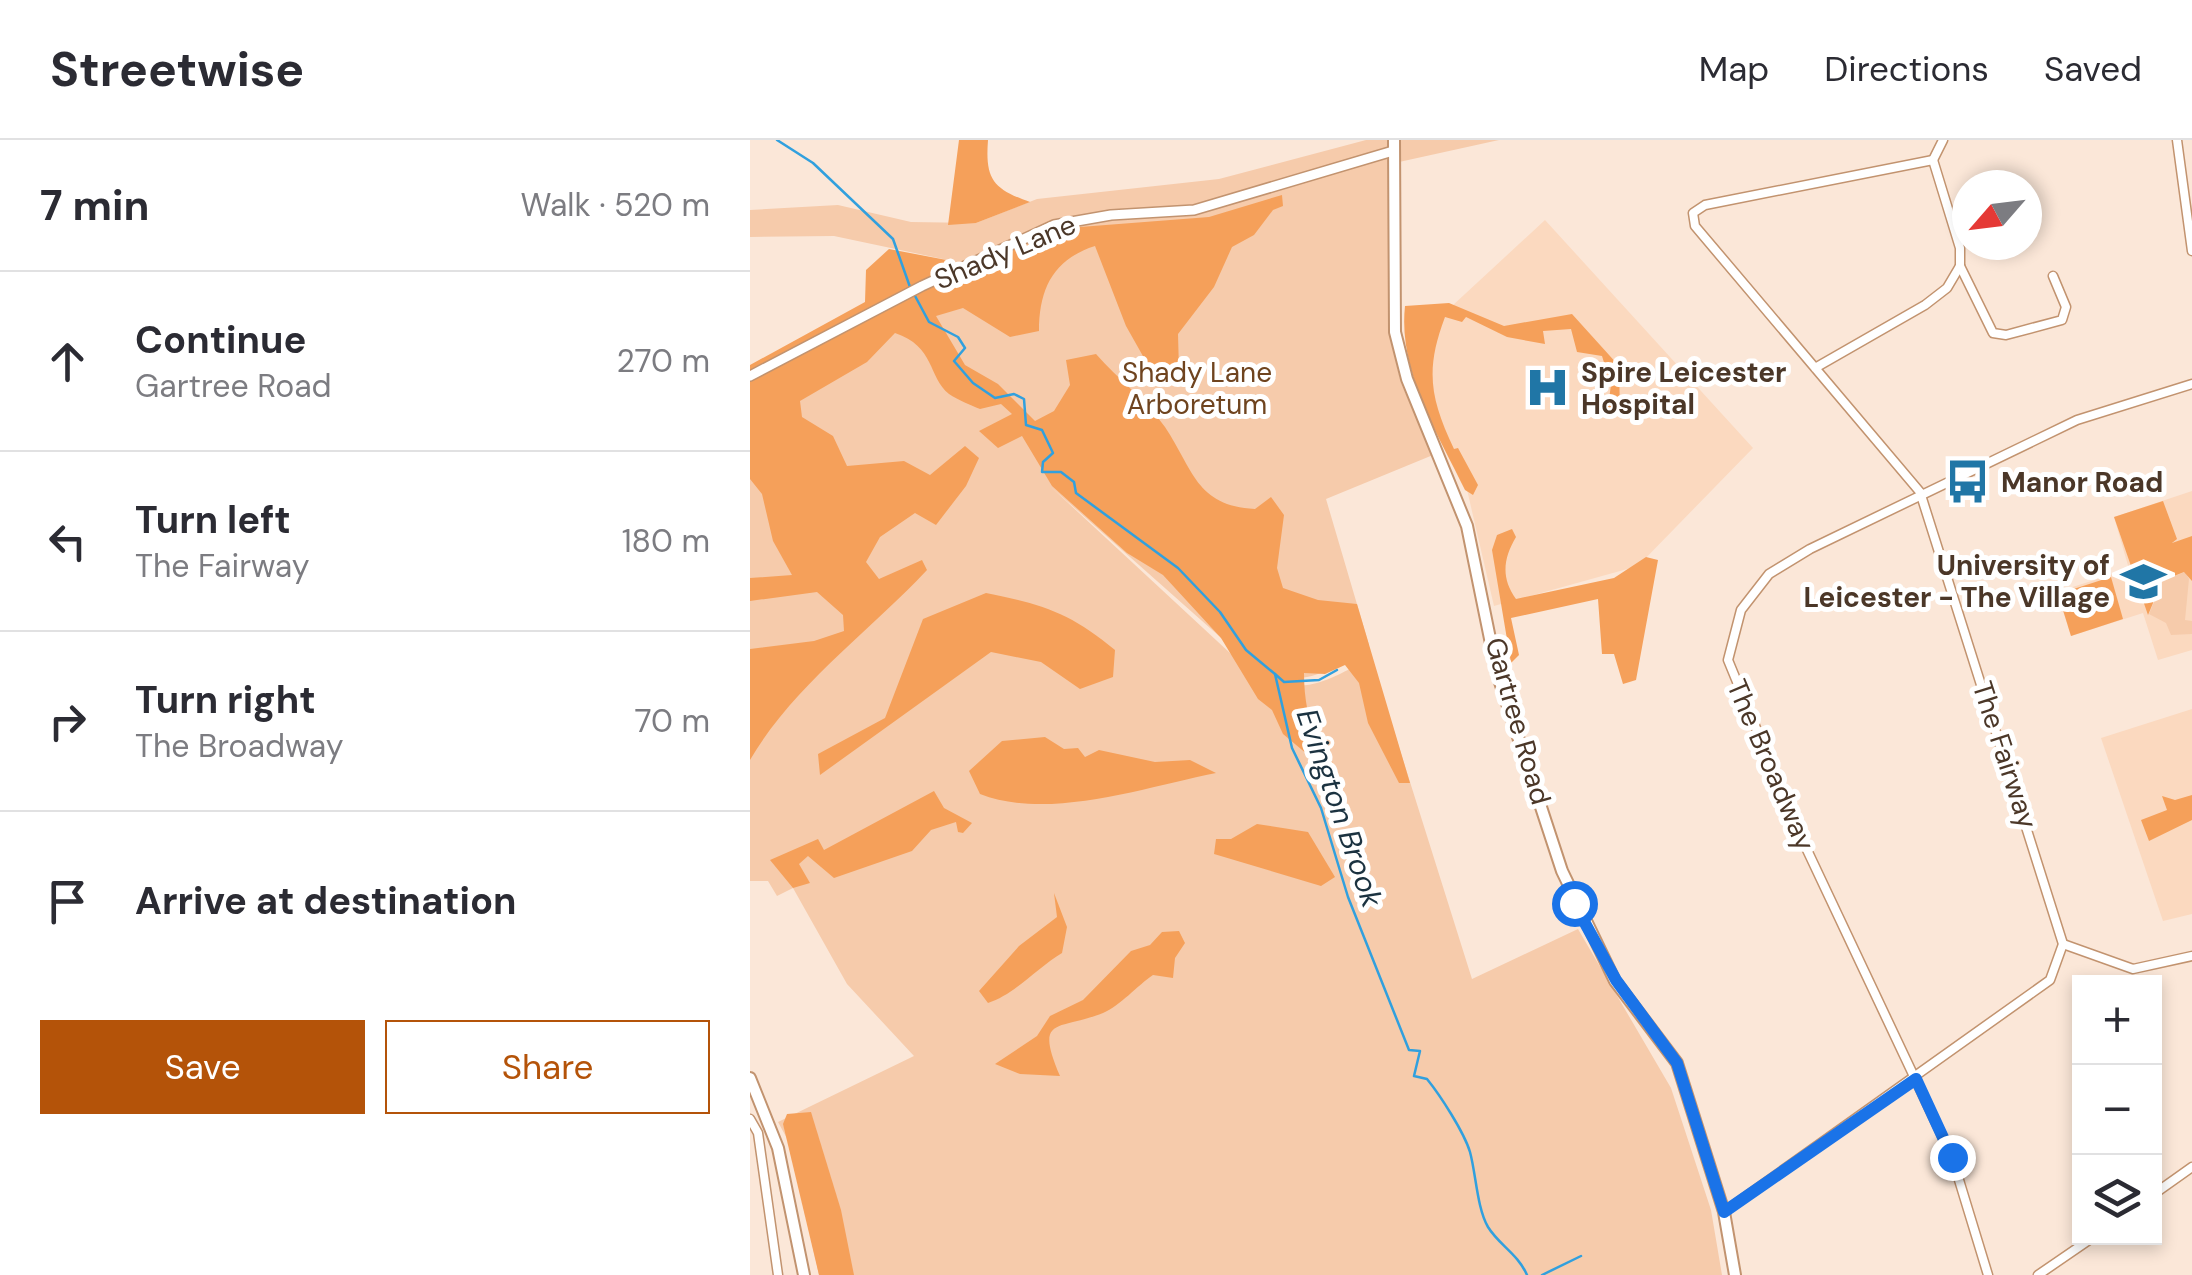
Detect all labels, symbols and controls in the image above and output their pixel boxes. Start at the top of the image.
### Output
text: Streetwise [50,38,304,101]
text: Map [1699,46,1769,92]
text: Directions [1824,46,1989,92]
text: Saved [2044,46,2142,92]
north arrow [1952,170,2042,260]
text: 7 min [40,178,149,233]
text: Walk · 520 m [521,184,710,226]
street label: Shady Lane [929,206,1081,298]
text: Continue [135,315,306,365]
icon: ahead [40,334,95,389]
text: 270 m [617,340,710,382]
park label: Shady Lane Arboretum [1122,354,1272,423]
place label: Spire Leicester Hospital [1581,354,1787,423]
hospital icon: Spire Leicester Hospital [1524,364,1572,412]
text: Gartree Road [135,365,332,407]
bus stop icon: Manor Road [1944,458,1992,506]
place label: Manor Road [2001,464,2163,501]
text: Turn left [135,495,291,545]
icon: left [40,514,95,569]
text: 180 m [622,520,710,562]
text: The Fairway [135,545,310,587]
place label: University of Leicester - The Village [1804,547,2110,616]
school or university icon: University of Leicester - The Village [2119,557,2167,605]
street label: Gartree Road [1477,633,1559,809]
street label: The Broadway [1718,674,1824,856]
text: Turn right [135,675,316,725]
street label: The Fairway [1964,677,2046,833]
icon: right [40,694,95,749]
text: 70 m [634,700,710,742]
water label: Evington Brook [1288,704,1392,913]
text: The Broadway [135,725,344,767]
icon: arrive [40,874,95,929]
text: Arrive at destination [135,876,517,926]
route start [1552,881,1598,927]
map controls [2072,975,2162,1245]
button: + [2072,975,2162,1065]
button: Save [40,1020,365,1114]
button: Share [385,1020,710,1114]
button: − [2072,1065,2162,1155]
route end [1930,1135,1976,1181]
button: layers [2072,1155,2162,1245]

